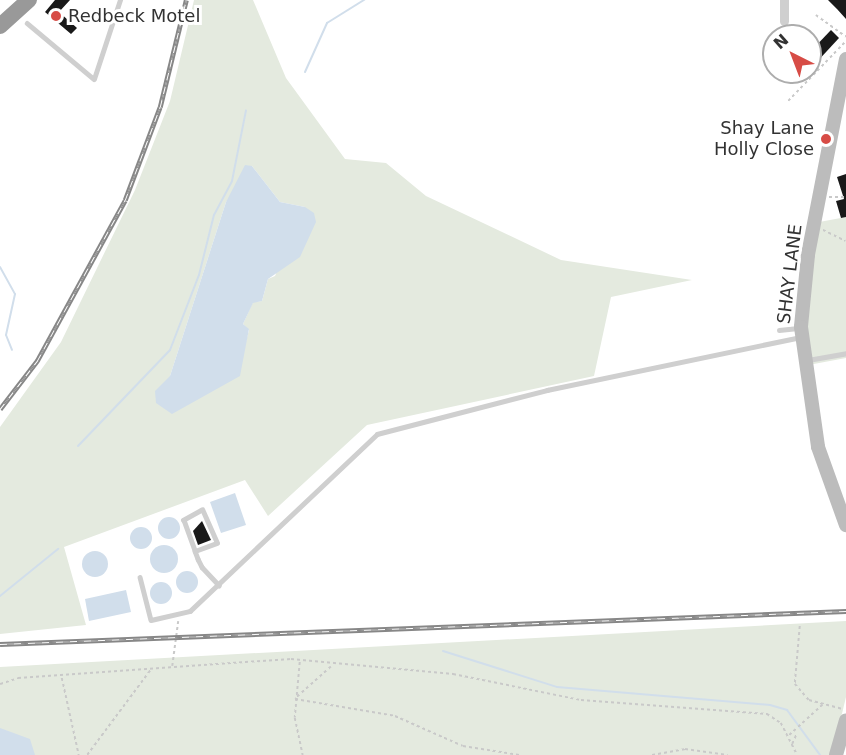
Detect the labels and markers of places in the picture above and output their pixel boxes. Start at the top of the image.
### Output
place label: Redbeck Motel [68,5,200,27]
marker: Redbeck Motel [49,9,63,23]
place label: Shay Lane Holly Close [714,118,814,160]
marker: Shay Lane Holly Close [819,132,833,146]

